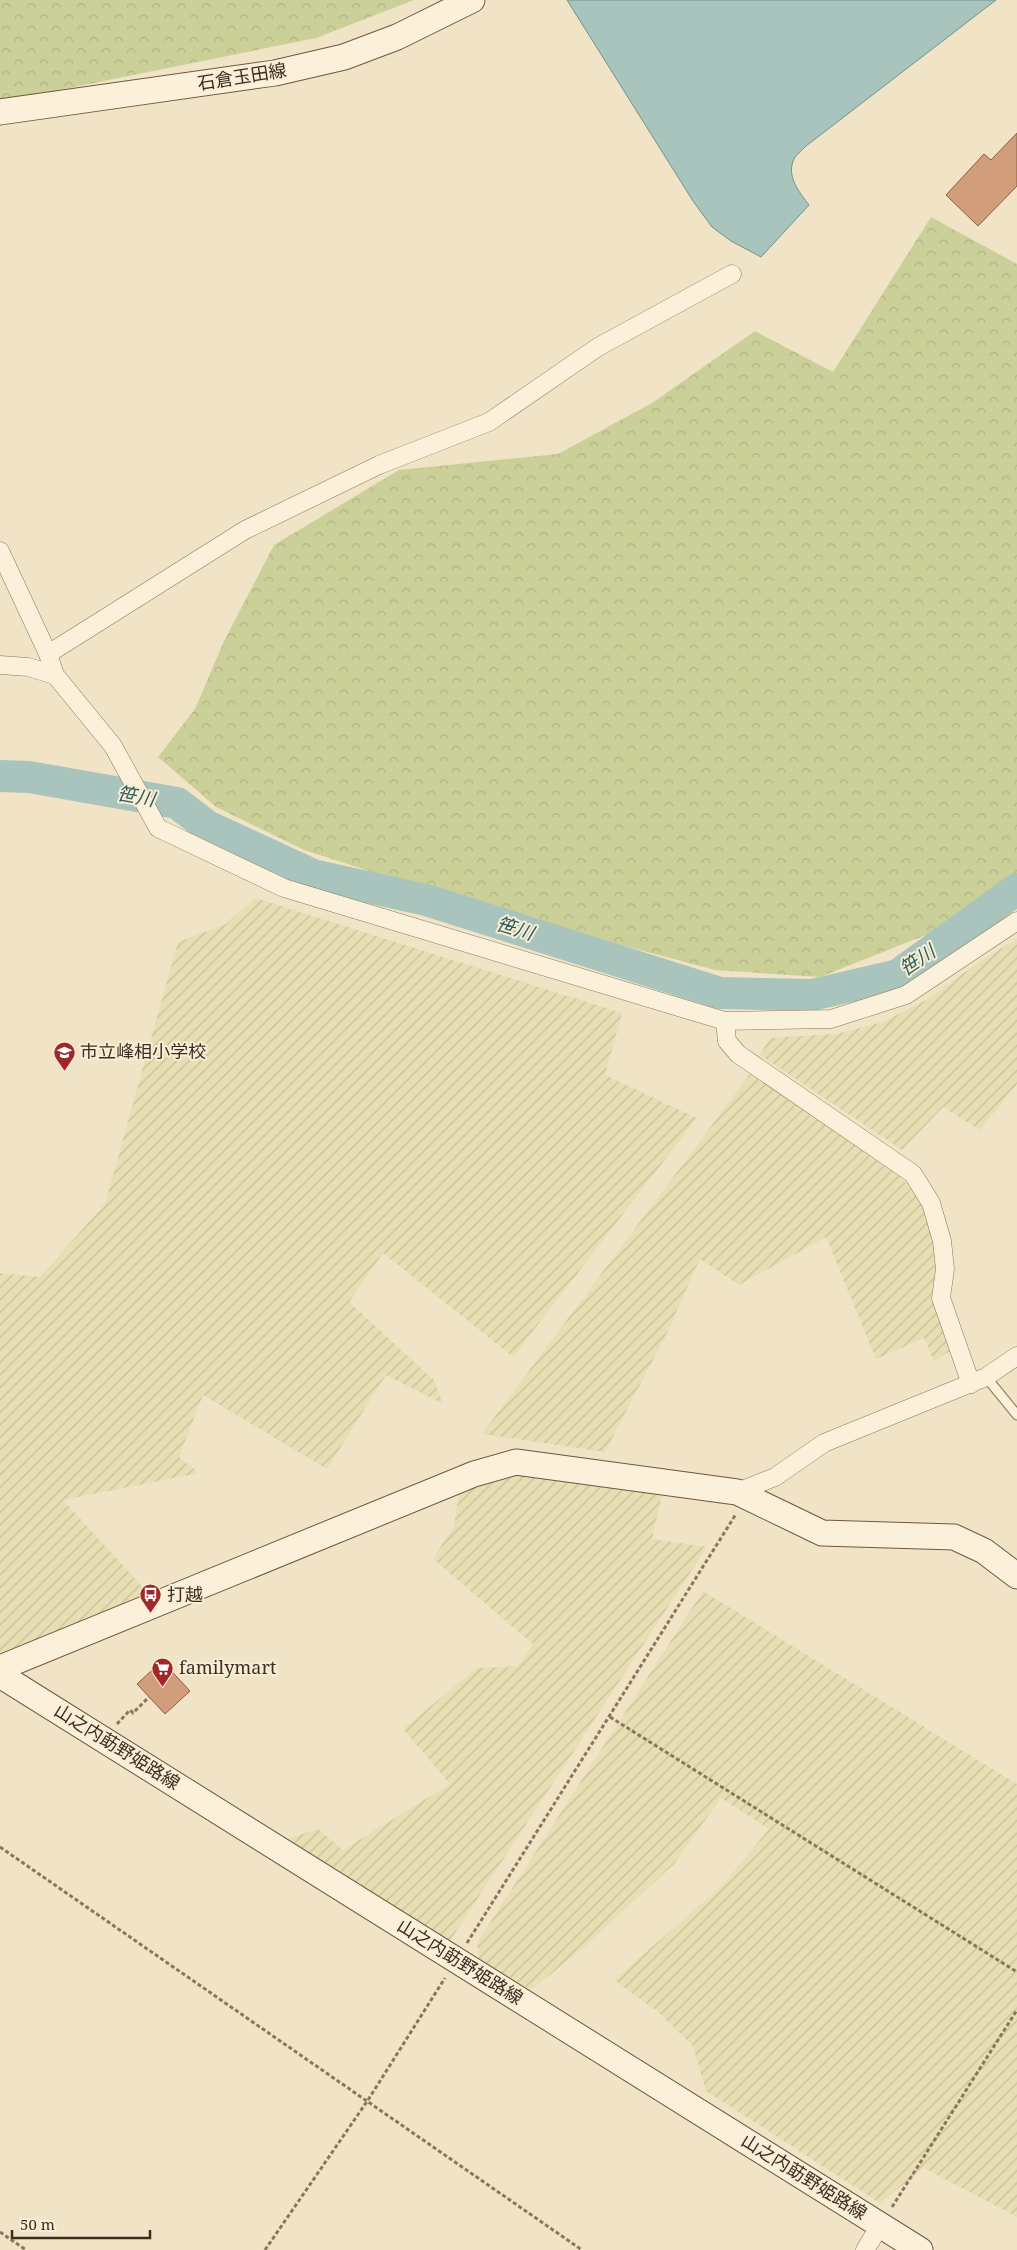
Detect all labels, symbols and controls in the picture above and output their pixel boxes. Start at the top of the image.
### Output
street label: 石倉玉田線 [196,57,288,95]
water label: 笹川 [115,780,159,812]
water label: 笹川 [493,910,539,947]
water label: 笹川 [894,937,942,981]
place label: 市立峰相小学校 [80,1039,206,1063]
school or university icon: 市立峰相小学校 [52,1040,76,1071]
place label: 打越 [167,1582,203,1606]
bus stop icon: 打越 [139,1583,163,1614]
place label: familymart [179,1655,276,1679]
supermarket icon: familymart [151,1656,175,1687]
street label: 山之内莇野姫路線 [50,1698,185,1794]
street label: 山之内莇野姫路線 [393,1913,528,2009]
street label: 山之内莇野姫路線 [737,2128,872,2224]
scale bar [12,2208,150,2240]
text: 50 m [20,2214,55,2234]

